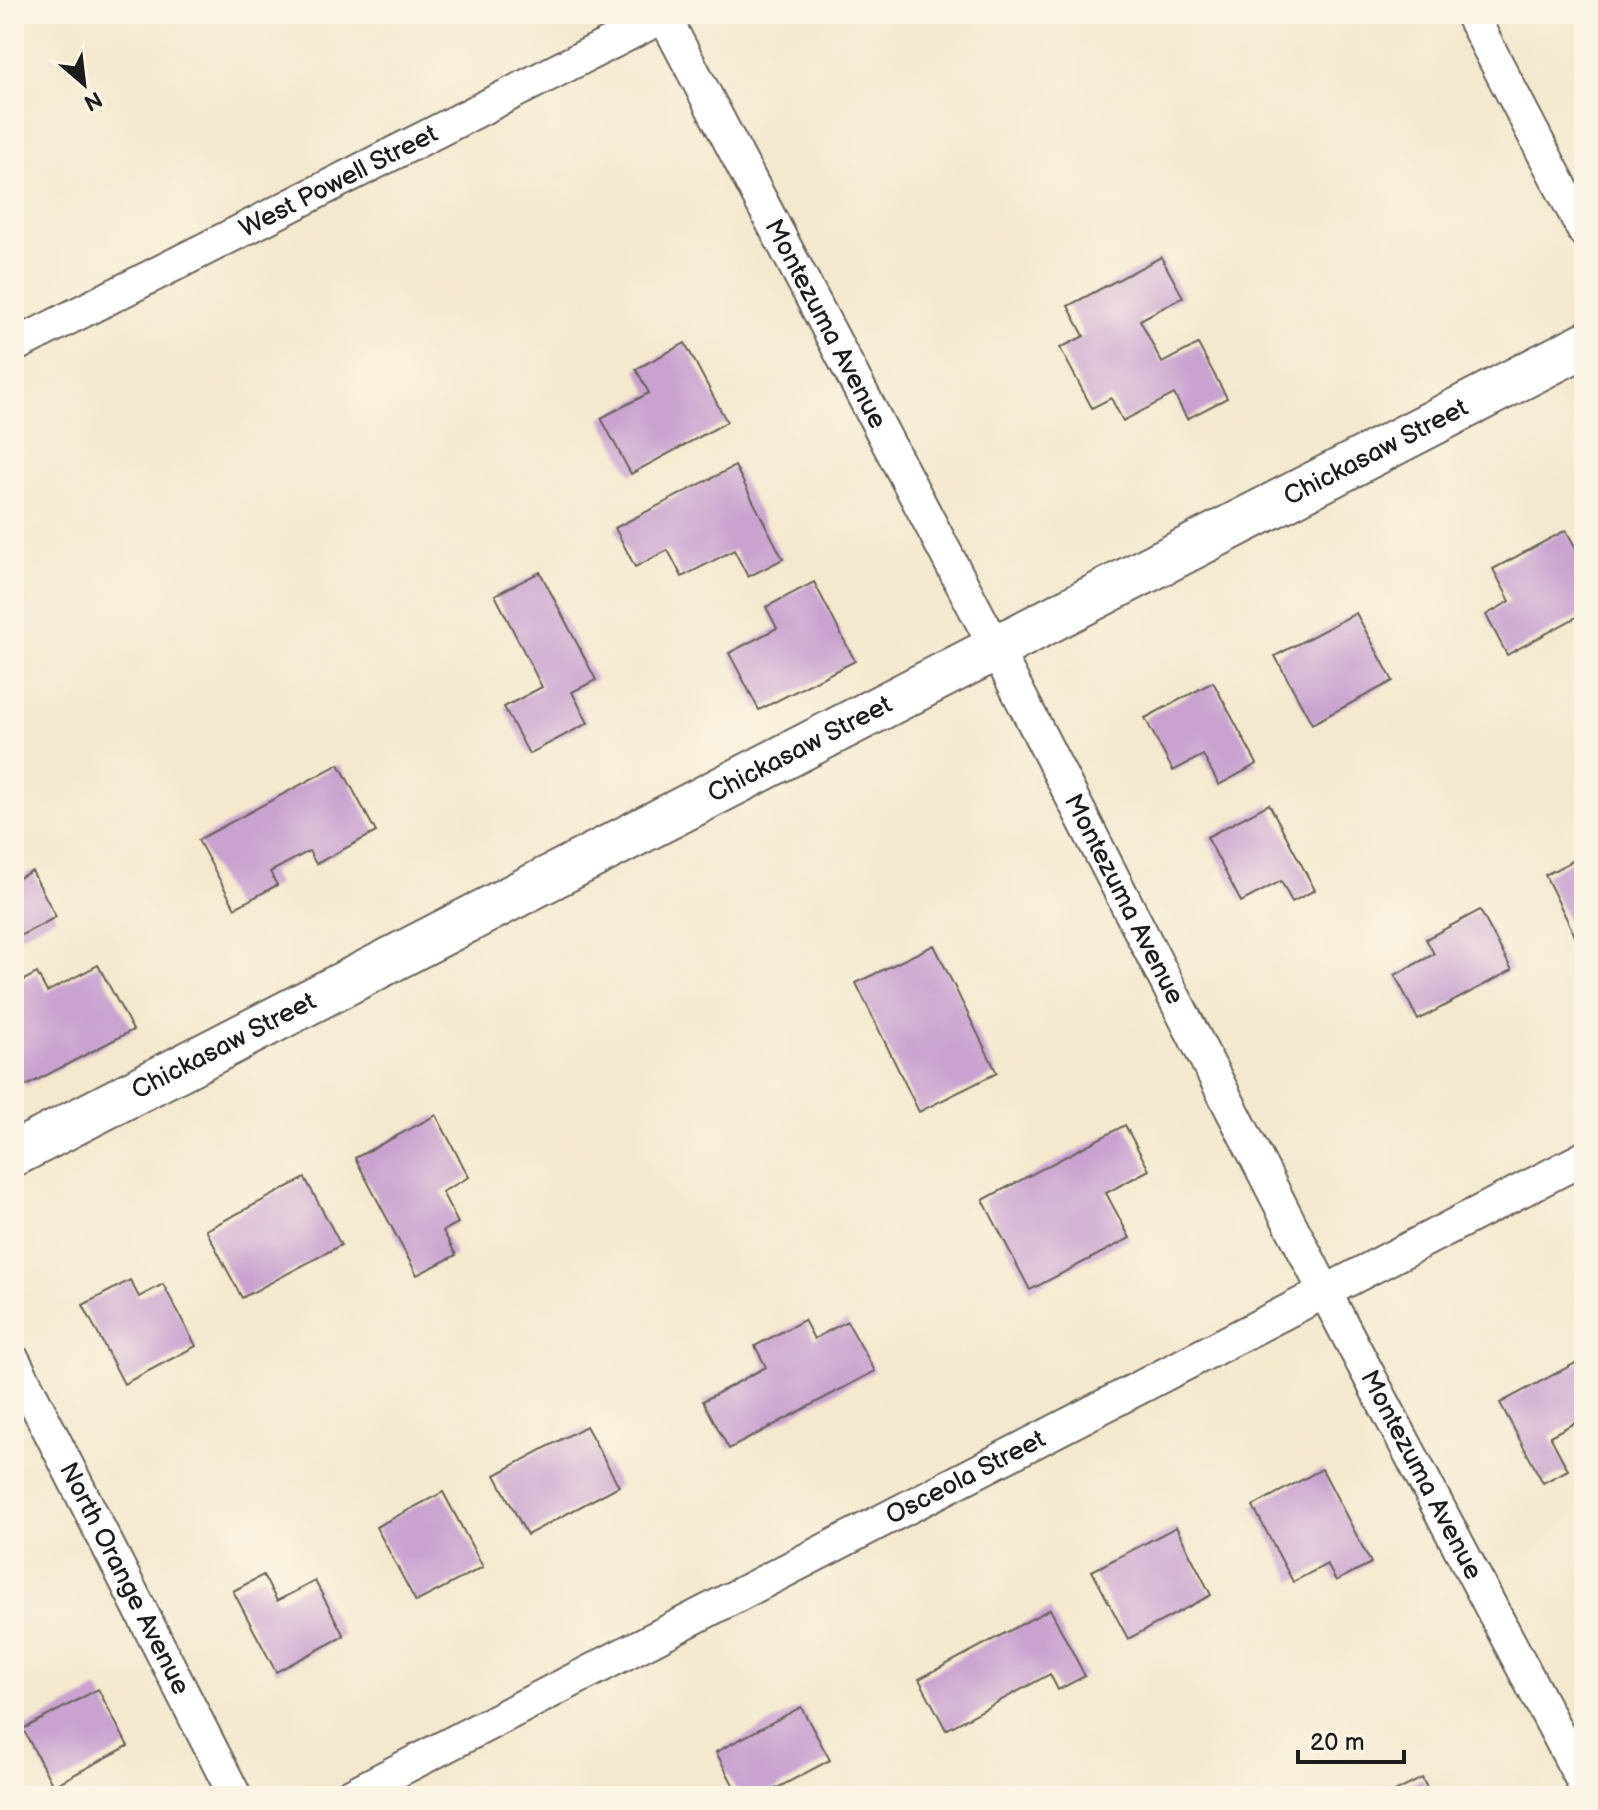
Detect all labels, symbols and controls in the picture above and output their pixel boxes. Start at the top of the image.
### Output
north arrow [44,44,124,124]
text: N [79,85,106,116]
street label: West Powell Street [234,118,443,244]
street label: Montezuma Avenue [758,214,893,434]
street label: Chickasaw Street [1279,392,1473,512]
street label: Chickasaw Street [703,689,897,809]
street label: Montezuma Avenue [1057,789,1191,1009]
street label: Chickasaw Street [127,986,321,1106]
street label: Montezuma Avenue [1354,1365,1489,1585]
street label: Osceola Street [881,1424,1050,1531]
street label: North Orange Avenue [53,1457,196,1700]
scale bar [1298,1714,1404,1764]
text: 20 m [1310,1728,1365,1757]

